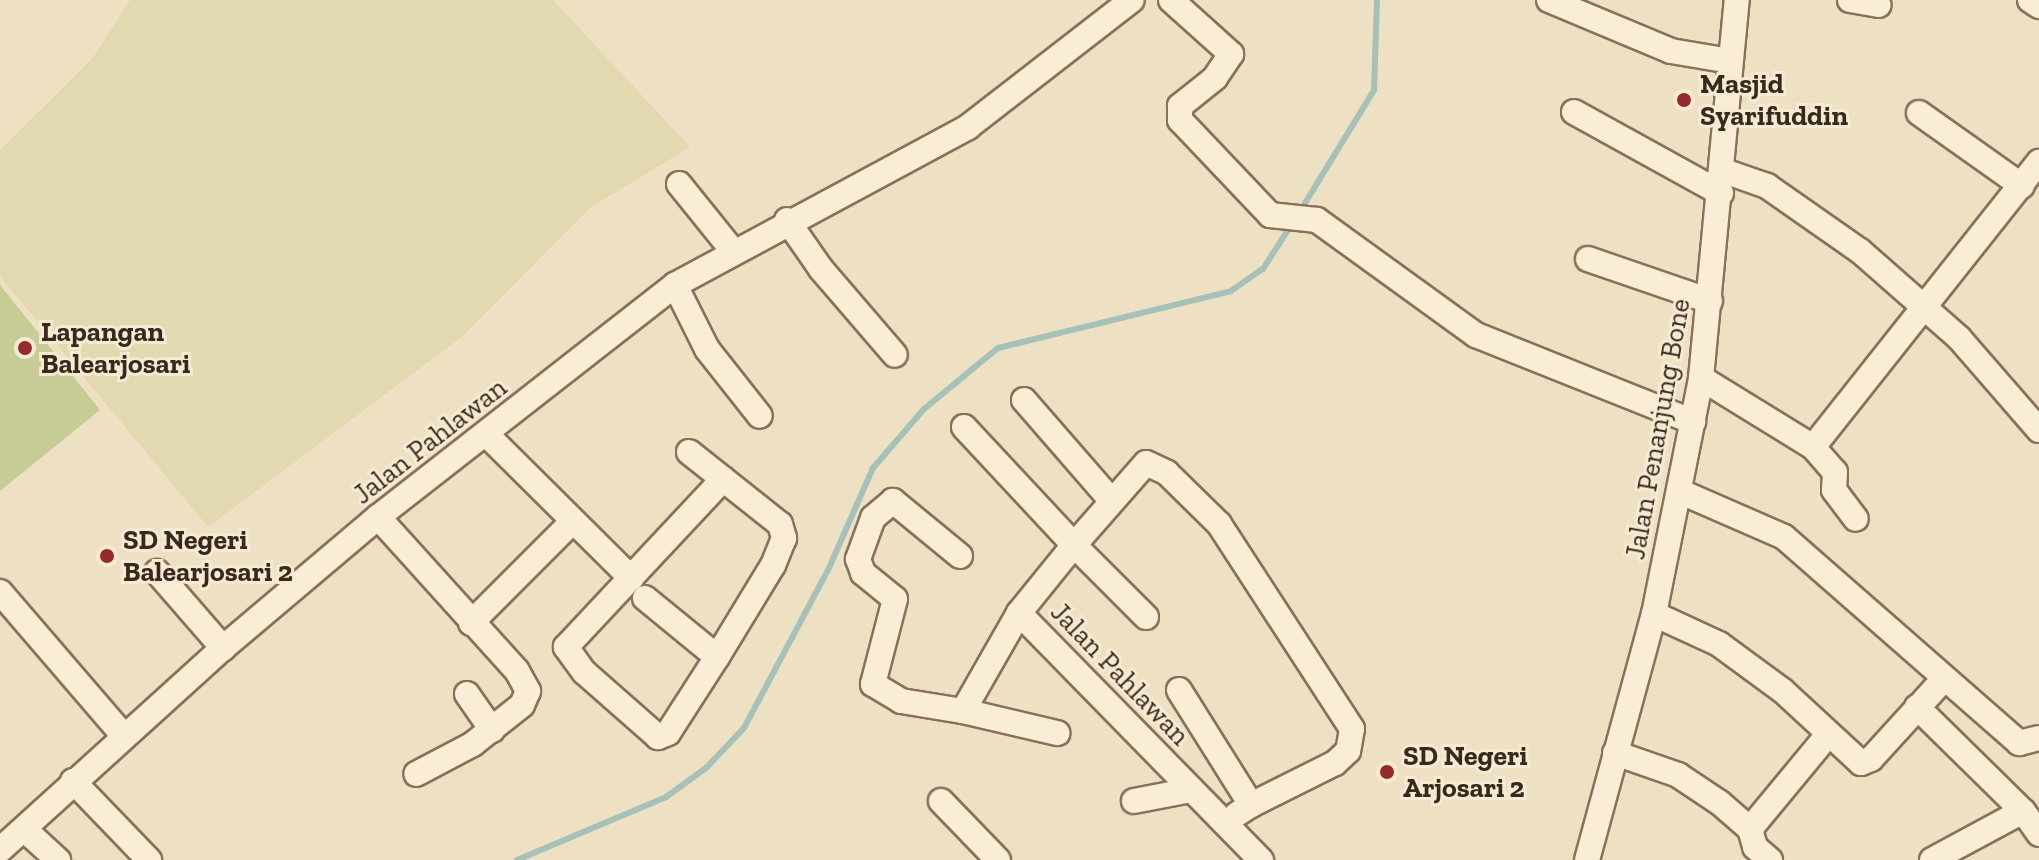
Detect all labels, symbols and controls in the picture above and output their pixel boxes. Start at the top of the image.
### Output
place label: Masjid Syarifuddin [1700,67,1848,133]
marker: Masjid Syarifuddin [1675,91,1693,109]
street label: Jalan Penanjung Bone [1619,296,1697,562]
place label: Lapangan Balearjosari [41,315,190,381]
marker: Lapangan Balearjosari [16,339,34,357]
street label: Jalan Pahlawan [347,371,513,511]
place label: SD Negeri Balearjosari 2 [123,523,293,589]
marker: SD Negeri Balearjosari 2 [98,547,116,565]
street label: Jalan Pahlawan [1043,596,1197,752]
place label: SD Negeri Arjosari 2 [1403,739,1528,805]
marker: SD Negeri Arjosari 2 [1378,763,1396,781]

